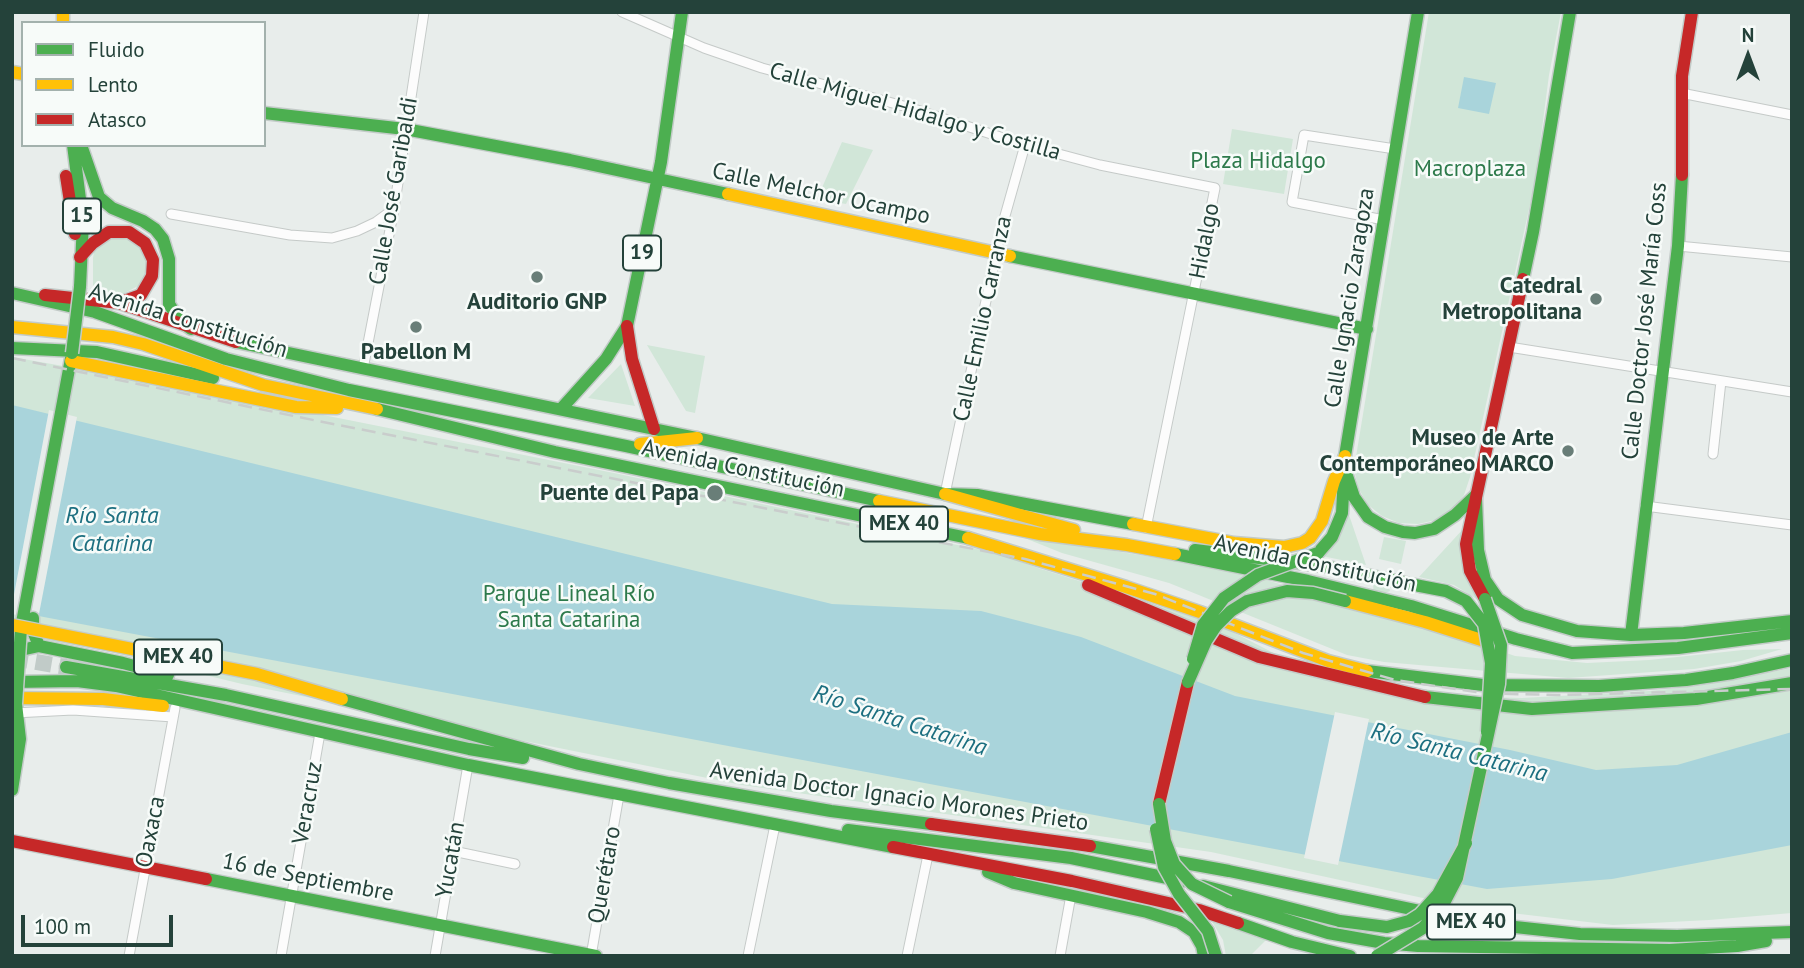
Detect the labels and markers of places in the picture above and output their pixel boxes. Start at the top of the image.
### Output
marker: Auditorio GNP [529,269,545,285]
place label: Catedral Metropolitana [1442,272,1582,326]
place label: Auditorio GNP [467,288,607,316]
marker: Catedral Metropolitana [1588,291,1604,307]
marker: Pabellon M [408,319,424,335]
place label: Pabellon M [361,338,471,366]
place label: Museo de Arte Contemporáneo MARCO [1320,424,1554,478]
marker: Museo de Arte Contemporáneo MARCO [1560,443,1576,459]
place label: Puente del Papa [540,479,699,507]
marker: Puente del Papa [705,483,725,503]

